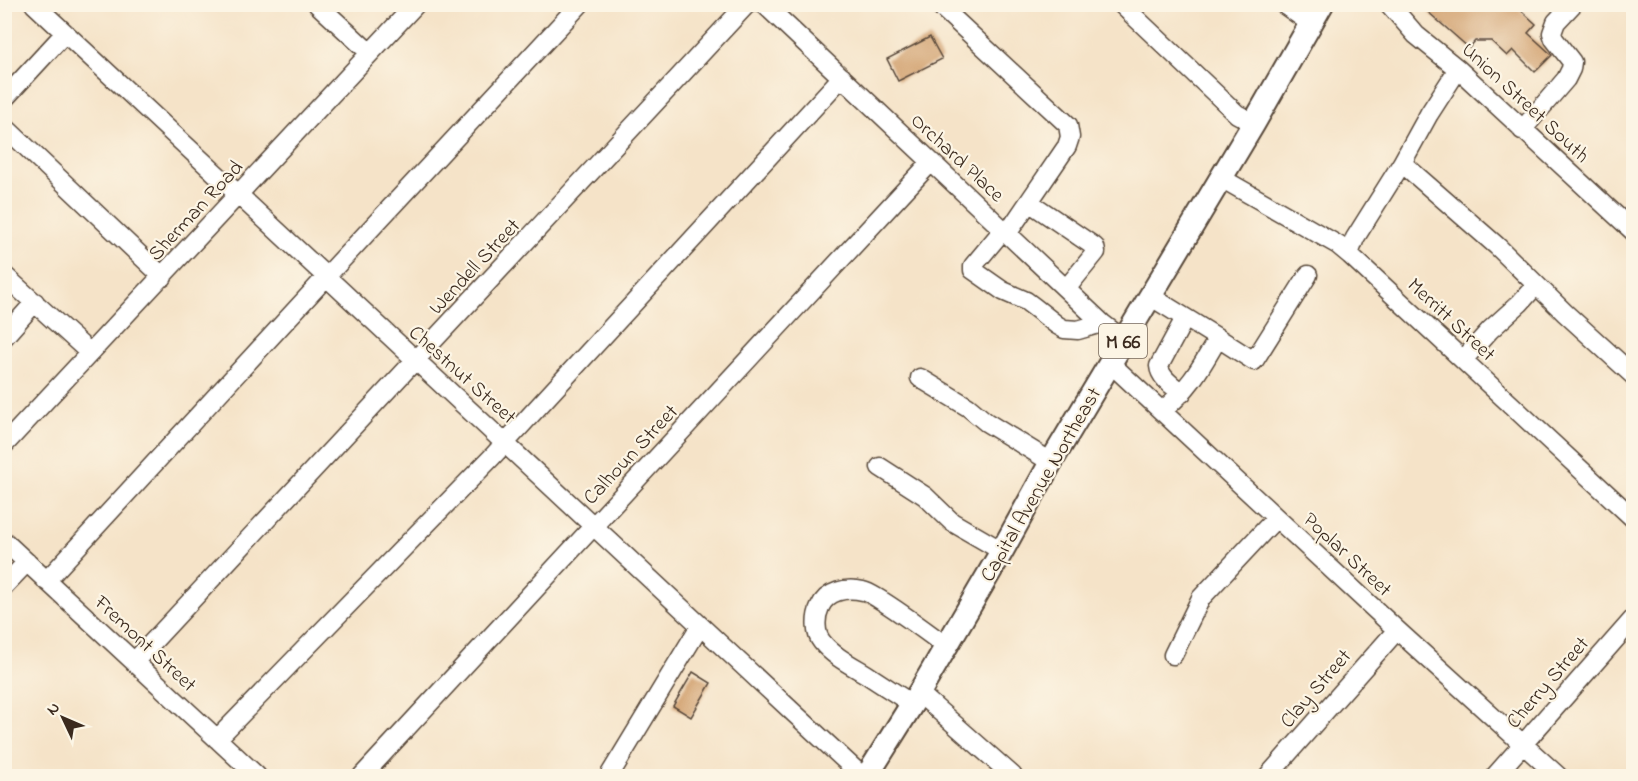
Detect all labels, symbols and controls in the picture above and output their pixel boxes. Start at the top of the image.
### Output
street label: Union Street South [1454,36,1595,171]
street label: Orchard Place [903,107,1011,210]
street label: Sherman Road [142,154,251,269]
street label: Wendell Street [423,212,528,322]
street label: Merritt Street [1400,272,1502,369]
street label: Chestnut Street [401,319,522,432]
road number: M 66 [1099,324,1147,358]
street label: Capital Avenue Northeast [974,382,1110,588]
street label: Calhoun Street [577,398,686,512]
street label: Poplar Street [1295,506,1398,605]
street label: Fremont Street [86,588,203,700]
street label: Cherry Street [1500,631,1599,737]
street label: Clay Street [1274,643,1361,737]
north arrow [33,688,93,748]
text: N [41,697,66,721]

